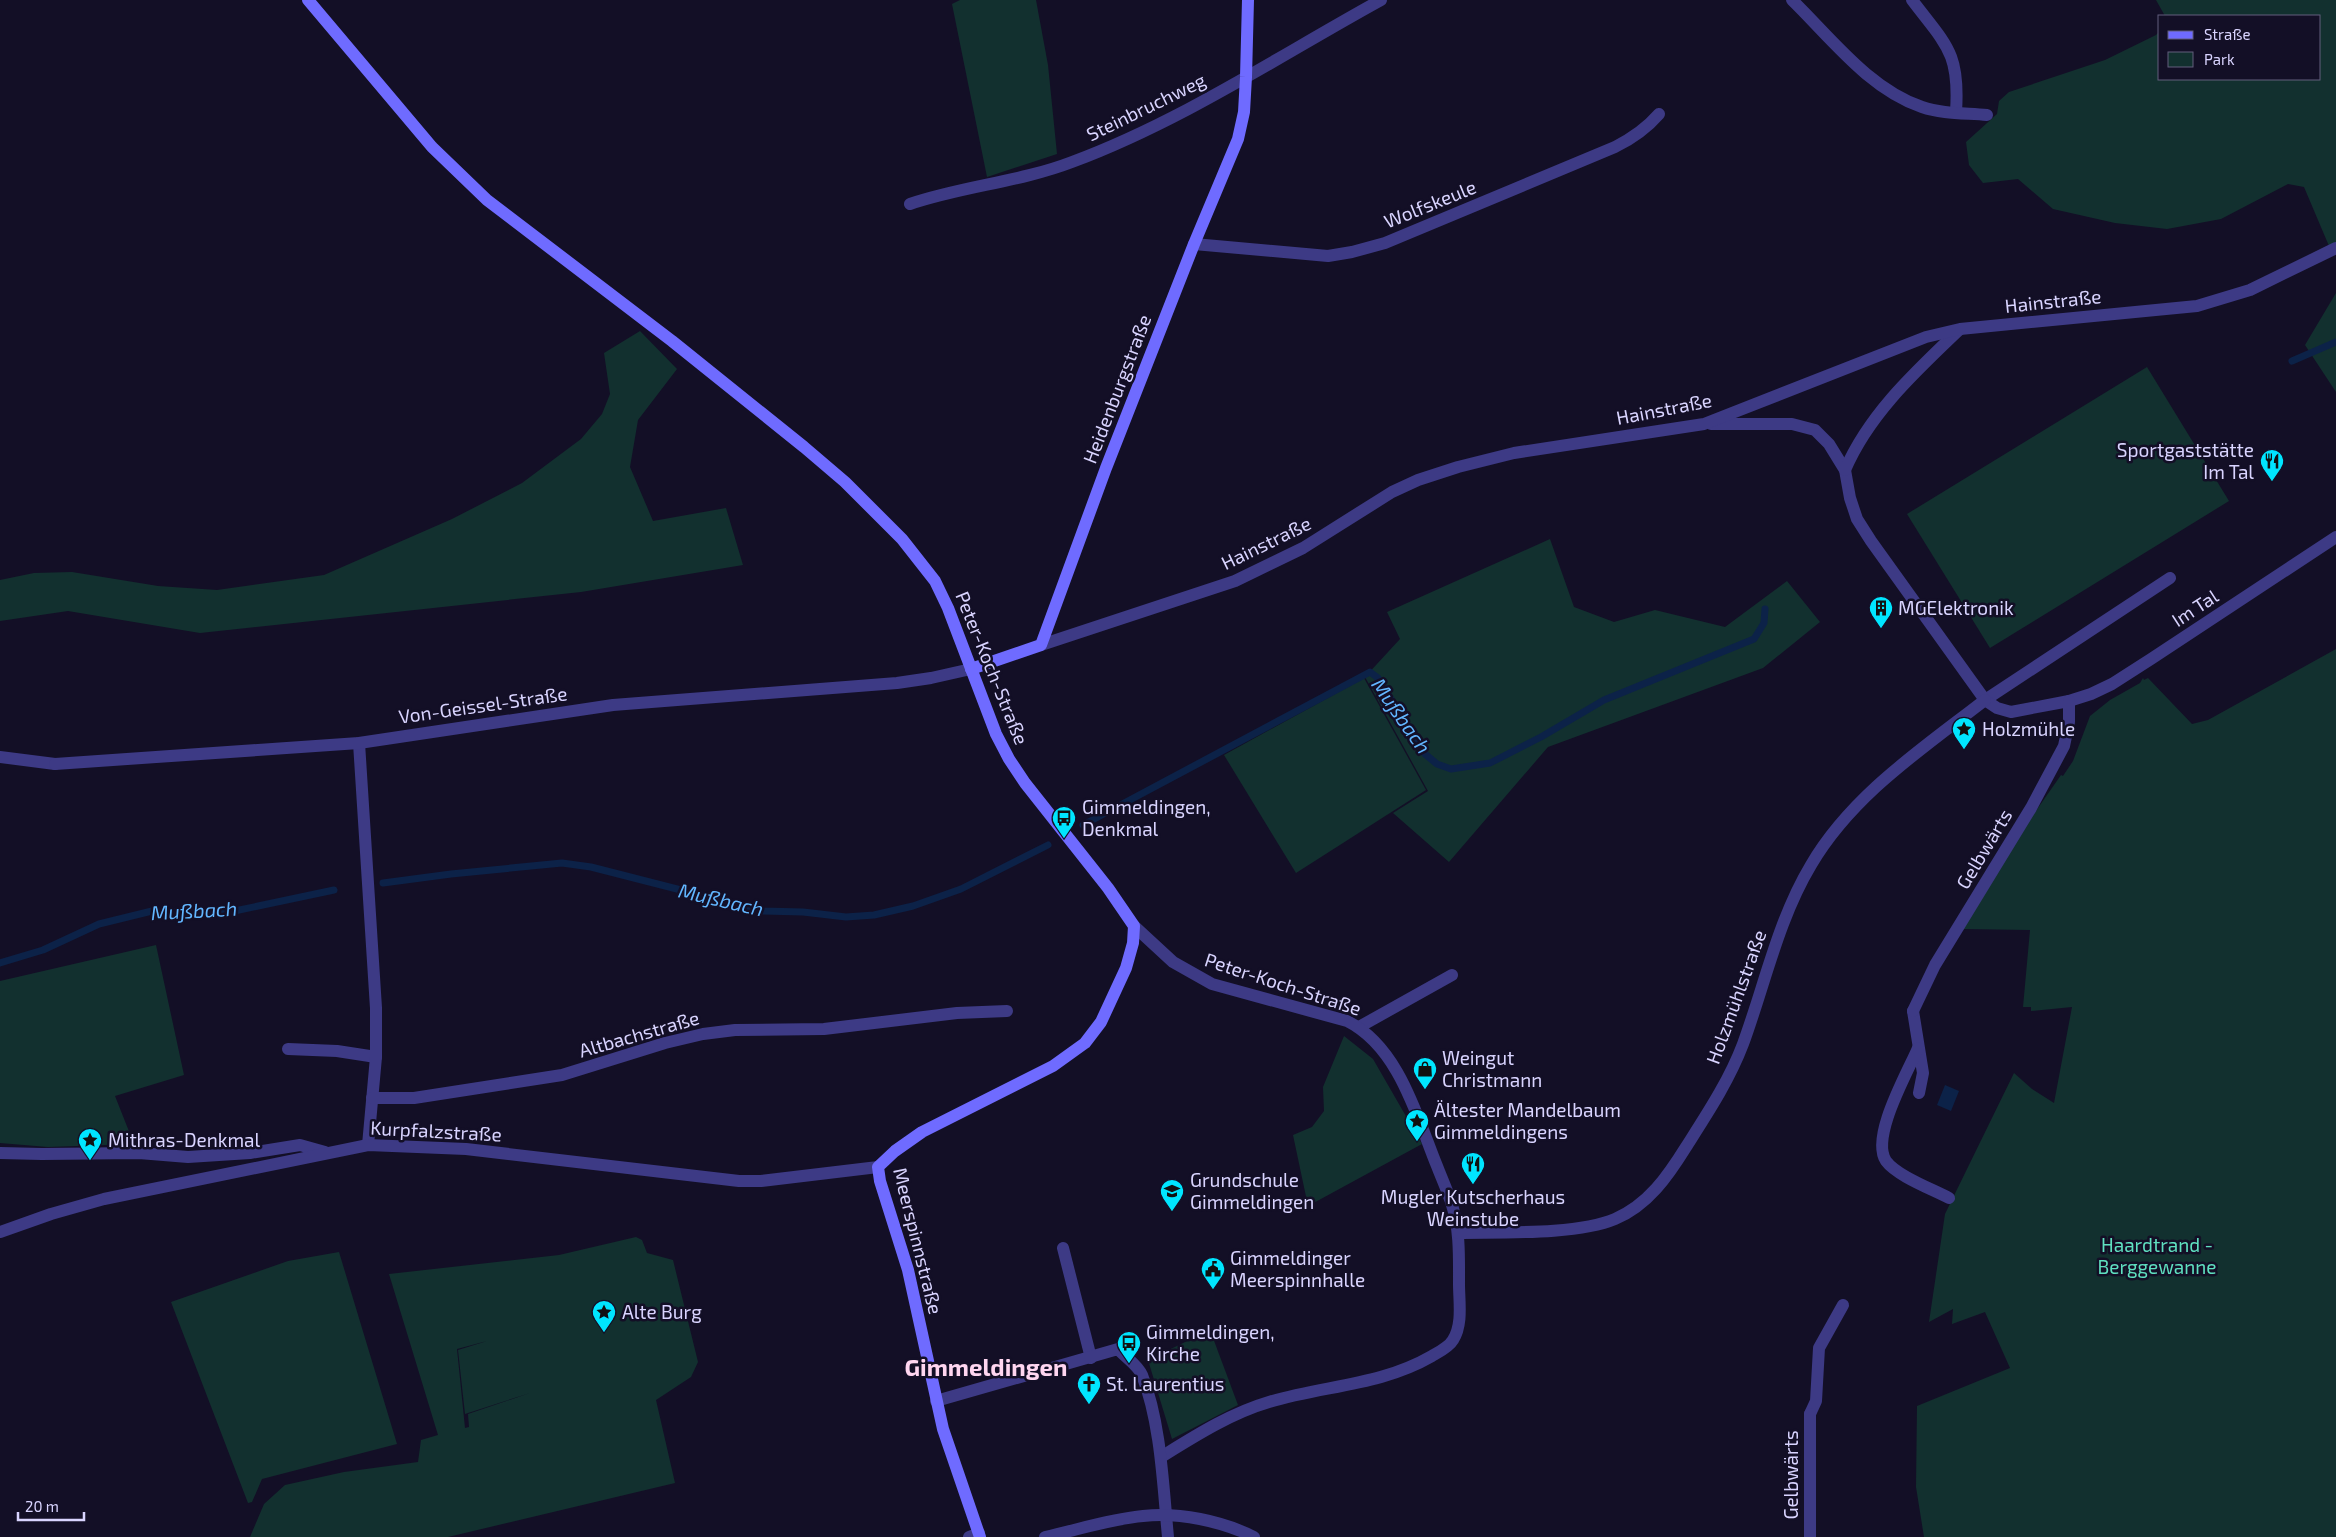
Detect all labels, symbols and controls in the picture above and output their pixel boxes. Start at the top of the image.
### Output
legend [2158,15,2321,80]
text: Straße [2204,25,2250,43]
text: Park [2204,50,2235,68]
street label: Steinbruchweg [1082,68,1209,145]
street label: Wolfskeule [1380,175,1479,232]
street label: Hainstraße [2004,284,2102,317]
street label: Heidenburgstraße [1078,311,1155,466]
street label: Hainstraße [1614,388,1714,429]
place label: Sportgaststätte Im Tal [2117,438,2254,483]
restaurant icon: Sportgaststätte Im Tal [2259,448,2285,482]
street label: Hainstraße [1217,511,1314,574]
street label: Im Tal [2167,584,2223,631]
street label: Peter-Koch-Straße [951,588,1034,748]
building icon: MGElektronik [1868,595,1894,629]
place label: MGElektronik [1898,596,2014,619]
water label: Mußbach [1367,673,1436,758]
street label: Von-Geissel-Straße [397,681,569,728]
place icon: Holzmühle [1951,716,1977,750]
place label: Holzmühle [1982,717,2075,740]
place label: Gimmeldingen, Denkmal [1082,795,1211,840]
bus stop icon: Gimmeldingen, Denkmal [1051,805,1077,839]
street label: Gelbwärts [1951,805,2016,893]
water label: Mußbach [676,878,766,920]
water label: Mußbach [150,896,238,924]
street label: Holzmühlstraße [1701,927,1770,1067]
street label: Peter-Koch-Straße [1202,947,1364,1020]
street label: Altbachstraße [576,1005,702,1062]
place label: Weingut Christmann [1442,1046,1542,1091]
shop icon: Weingut Christmann [1412,1056,1438,1090]
place label: Ältester Mandelbaum Gimmeldingens [1434,1098,1621,1143]
place icon: Ältester Mandelbaum Gimmeldingens [1404,1108,1430,1142]
street label: Kurpfalzstraße [370,1116,502,1145]
place icon: Mithras-Denkmal [77,1127,103,1161]
place label: Mithras-Denkmal [108,1128,260,1151]
restaurant icon: Mugler Kutscherhaus Weinstube [1460,1151,1486,1185]
street label: Meerspinnstraße [889,1165,948,1316]
place label: Grundschule Gimmeldingen [1190,1168,1314,1213]
school or university icon: Grundschule Gimmeldingen [1159,1178,1185,1212]
place label: Mugler Kutscherhaus Weinstube [1381,1185,1565,1230]
park label: Haardtrand - Berggewanne [2097,1233,2217,1278]
place label: Gimmeldinger Meerspinnhalle [1230,1246,1365,1291]
public building icon: Gimmeldinger Meerspinnhalle [1200,1256,1226,1290]
place icon: Alte Burg [591,1299,617,1333]
place label: Alte Burg [622,1300,702,1323]
place label: Gimmeldingen, Kirche [1146,1320,1275,1365]
bus stop icon: Gimmeldingen, Kirche [1116,1330,1142,1364]
district label: Gimmeldingen [904,1352,1068,1381]
church icon: St. Laurentius [1076,1371,1102,1405]
place label: St. Laurentius [1106,1372,1224,1395]
street label: Gelbwärts [1779,1430,1802,1520]
scale bar [18,1490,84,1522]
text: 20 m [25,1497,59,1515]

